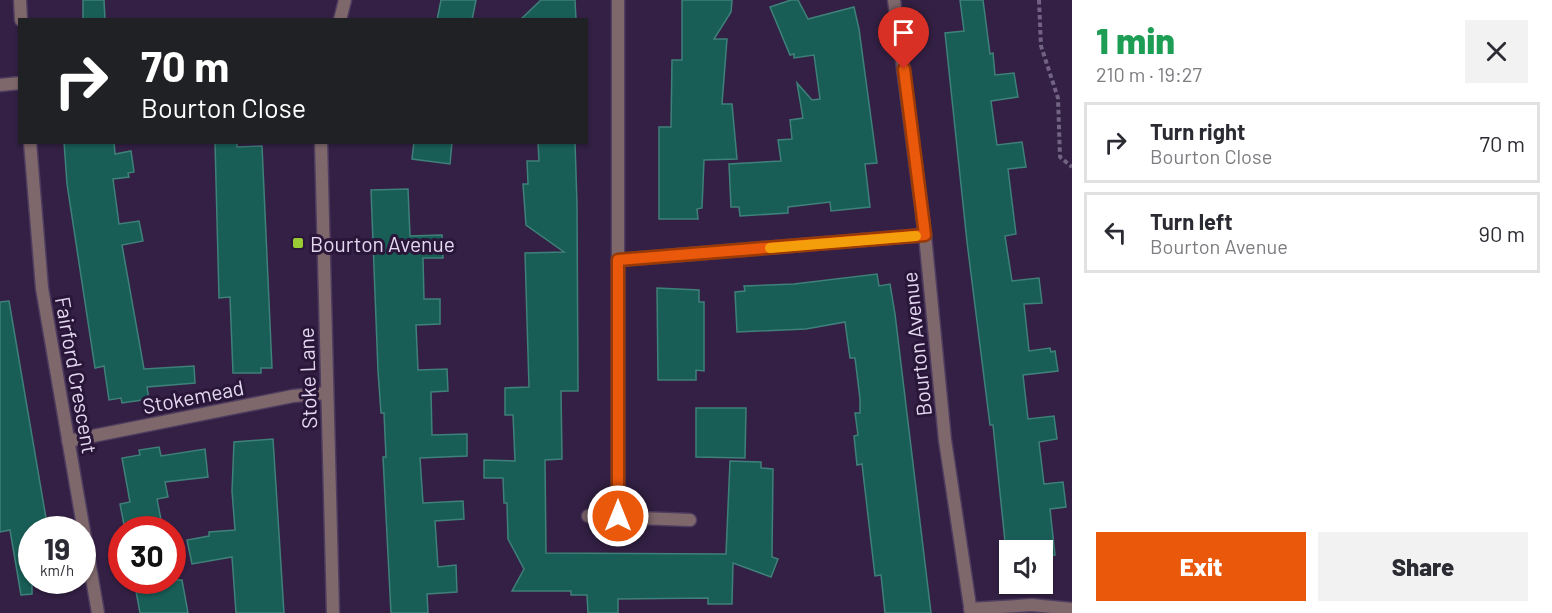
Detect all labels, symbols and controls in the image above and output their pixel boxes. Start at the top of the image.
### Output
pin [878,7,929,69]
icon: arrive [887,16,920,49]
text: 1 min [1096,18,1175,61]
button: close [1465,20,1528,83]
text: 70 m [141,40,229,90]
icon: right [42,42,120,120]
text: 210 m · 19:27 [1096,62,1202,86]
text: Bourton Close [141,91,306,123]
text: Turn right [1150,118,1245,144]
icon: right [1099,126,1132,159]
text: 70 m [1480,130,1525,156]
text: Bourton Close [1150,144,1272,168]
text: Turn left [1150,208,1233,234]
icon: left [1099,216,1132,249]
text: 90 m [1479,220,1525,246]
place label: Bourton Avenue [310,231,455,256]
text: Bourton Avenue [1150,234,1288,258]
marker: Bourton Avenue [291,236,305,250]
street label: Bourton Avenue [896,271,936,417]
street label: Fairford Crescent [51,295,103,455]
street label: Stoke Lane [293,327,321,429]
street label: Stokemead [140,374,246,418]
position arrow [586,484,650,548]
speed limit sign: 30 [108,516,186,594]
text: 19 [44,530,70,566]
button: Exit [1096,532,1306,601]
button: Share [1318,532,1528,601]
map controls [999,540,1053,594]
button: sound [999,540,1053,594]
text: km/h [40,561,74,579]

